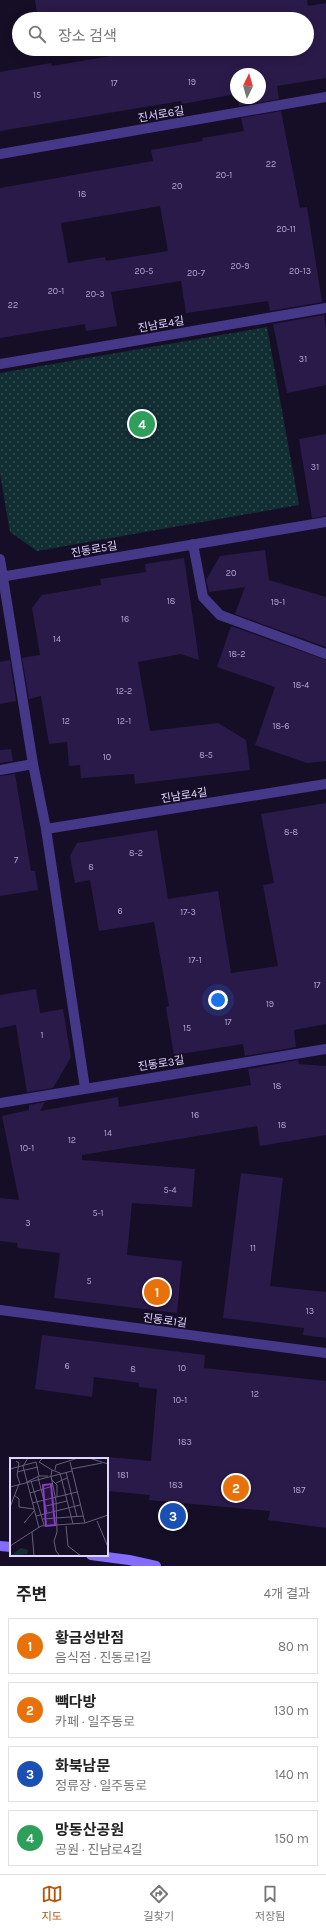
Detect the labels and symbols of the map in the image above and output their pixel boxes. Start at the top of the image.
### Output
north arrow [230,68,266,104]
house number: 19 [188,77,196,87]
house number: 17 [110,78,118,88]
house number: 15 [33,90,41,100]
street label: 진서로6길 [137,104,185,125]
house number: 22 [266,159,276,169]
house number: 20-1 [216,170,232,180]
house number: 20 [172,181,182,191]
house number: 18 [78,189,87,199]
house number: 20-11 [276,224,296,234]
house number: 20-9 [231,261,249,271]
house number: 20-5 [135,266,153,276]
house number: 20-13 [289,266,311,276]
house number: 20-7 [187,268,206,278]
house number: 20-1 [48,286,64,296]
house number: 20-3 [85,289,105,299]
house number: 22 [8,300,18,310]
street label: 진남로4길 [137,314,185,335]
house number: 31 [299,354,307,364]
pin: 4 [129,409,155,439]
house number: 31 [311,462,319,472]
street label: 진동로5길 [70,539,118,560]
house number: 20 [226,568,236,578]
house number: 18 [167,596,176,606]
house number: 19-1 [271,597,285,607]
house number: 16 [121,614,129,624]
house number: 14 [53,634,61,644]
house number: 18-2 [229,649,245,659]
house number: 18-4 [293,680,309,690]
house number: 12-2 [116,686,132,696]
house number: 12 [62,716,70,726]
house number: 12-1 [117,716,131,726]
house number: 18-6 [273,721,289,731]
house number: 8-5 [199,750,213,760]
house number: 10 [103,752,111,762]
street label: 진남로4길 [160,785,208,806]
house number: 8-8 [284,827,299,837]
house number: 8-2 [129,848,143,858]
house number: 7 [14,855,19,865]
house number: 8 [88,862,94,872]
house number: 6 [117,906,123,916]
house number: 17-3 [180,907,196,917]
house number: 17-1 [188,955,202,965]
house number: 17 [313,980,321,990]
your location [208,990,228,1010]
house number: 19 [266,999,274,1009]
house number: 17 [224,1017,232,1027]
house number: 15 [183,1023,191,1033]
house number: 1 [41,1030,44,1040]
street label: 진동로3길 [137,1053,185,1074]
house number: 18 [273,1081,282,1091]
house number: 16 [191,1110,199,1120]
house number: 18 [278,1120,287,1130]
house number: 14 [104,1128,112,1138]
house number: 12 [68,1135,76,1145]
house number: 10-1 [20,1143,34,1153]
house number: 5-4 [163,1185,177,1195]
house number: 5-1 [92,1208,104,1218]
house number: 3 [25,1218,31,1228]
house number: 11 [250,1243,256,1253]
house number: 5 [86,1276,92,1286]
pin: 1 [144,1277,170,1307]
house number: 13 [306,1306,314,1316]
street label: 진동로1길 [142,1311,188,1330]
house number: 6 [64,1361,70,1371]
house number: 10 [178,1363,186,1373]
house number: 8 [130,1364,136,1374]
house number: 12 [251,1389,259,1399]
house number: 10-1 [173,1395,187,1405]
house number: 183 [178,1437,192,1447]
inset map [10,1458,108,1556]
house number: 181 [117,1470,129,1480]
pin: 2 [223,1473,249,1503]
house number: 183 [169,1480,183,1490]
house number: 187 [293,1485,306,1495]
pin: 3 [160,1501,186,1531]

